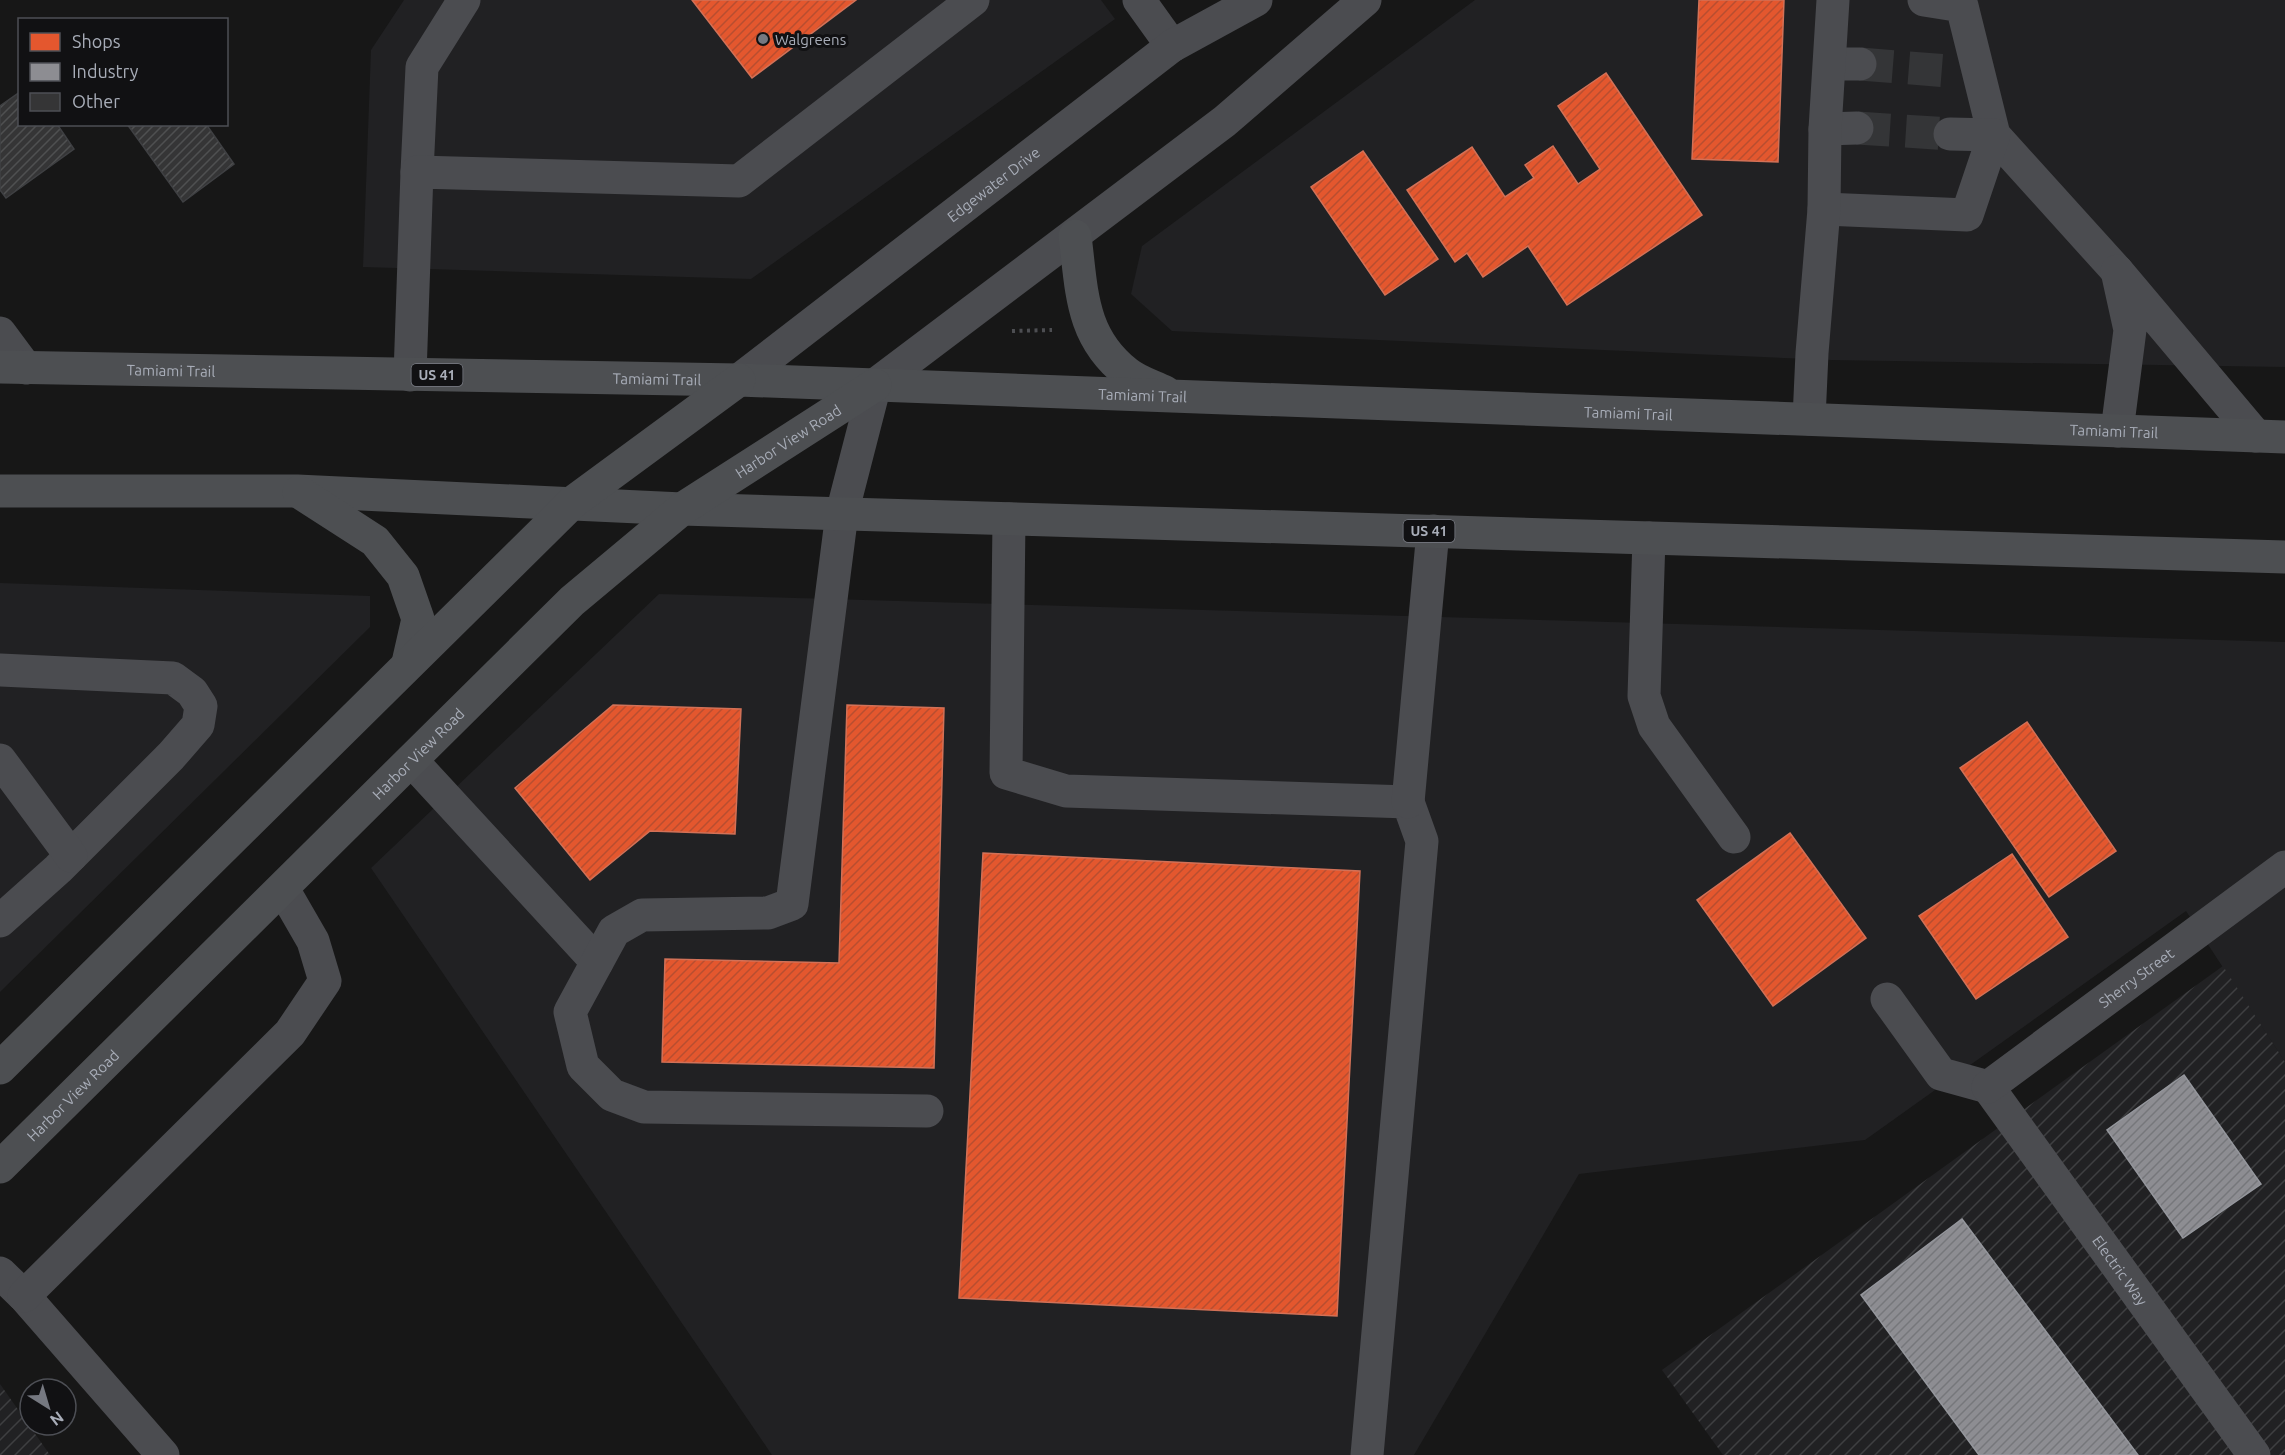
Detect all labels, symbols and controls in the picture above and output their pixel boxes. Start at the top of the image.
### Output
legend [18,18,228,126]
text: Shops [72,31,121,51]
place label: Walgreens [775,31,846,48]
marker: Walgreens [756,32,770,46]
text: Industry [72,61,139,81]
text: Other [72,91,120,111]
street label: Edgewater Drive [944,143,1043,225]
street label: Tamiami Trail [126,361,216,379]
road number: US 41 [412,364,462,386]
street label: Tamiami Trail [612,369,701,388]
street label: Tamiami Trail [1098,385,1187,405]
street label: Harbor View Road [732,401,844,481]
street label: Tamiami Trail [1584,403,1673,423]
street label: Tamiami Trail [2069,421,2159,441]
road number: US 41 [1404,520,1454,542]
street label: Harbor View Road [369,704,467,802]
street label: Sherry Street [2095,944,2177,1011]
street label: Harbor View Road [23,1046,122,1144]
street label: Electric Way [2090,1232,2151,1308]
north arrow [18,1377,78,1437]
text: N [47,1408,67,1430]

